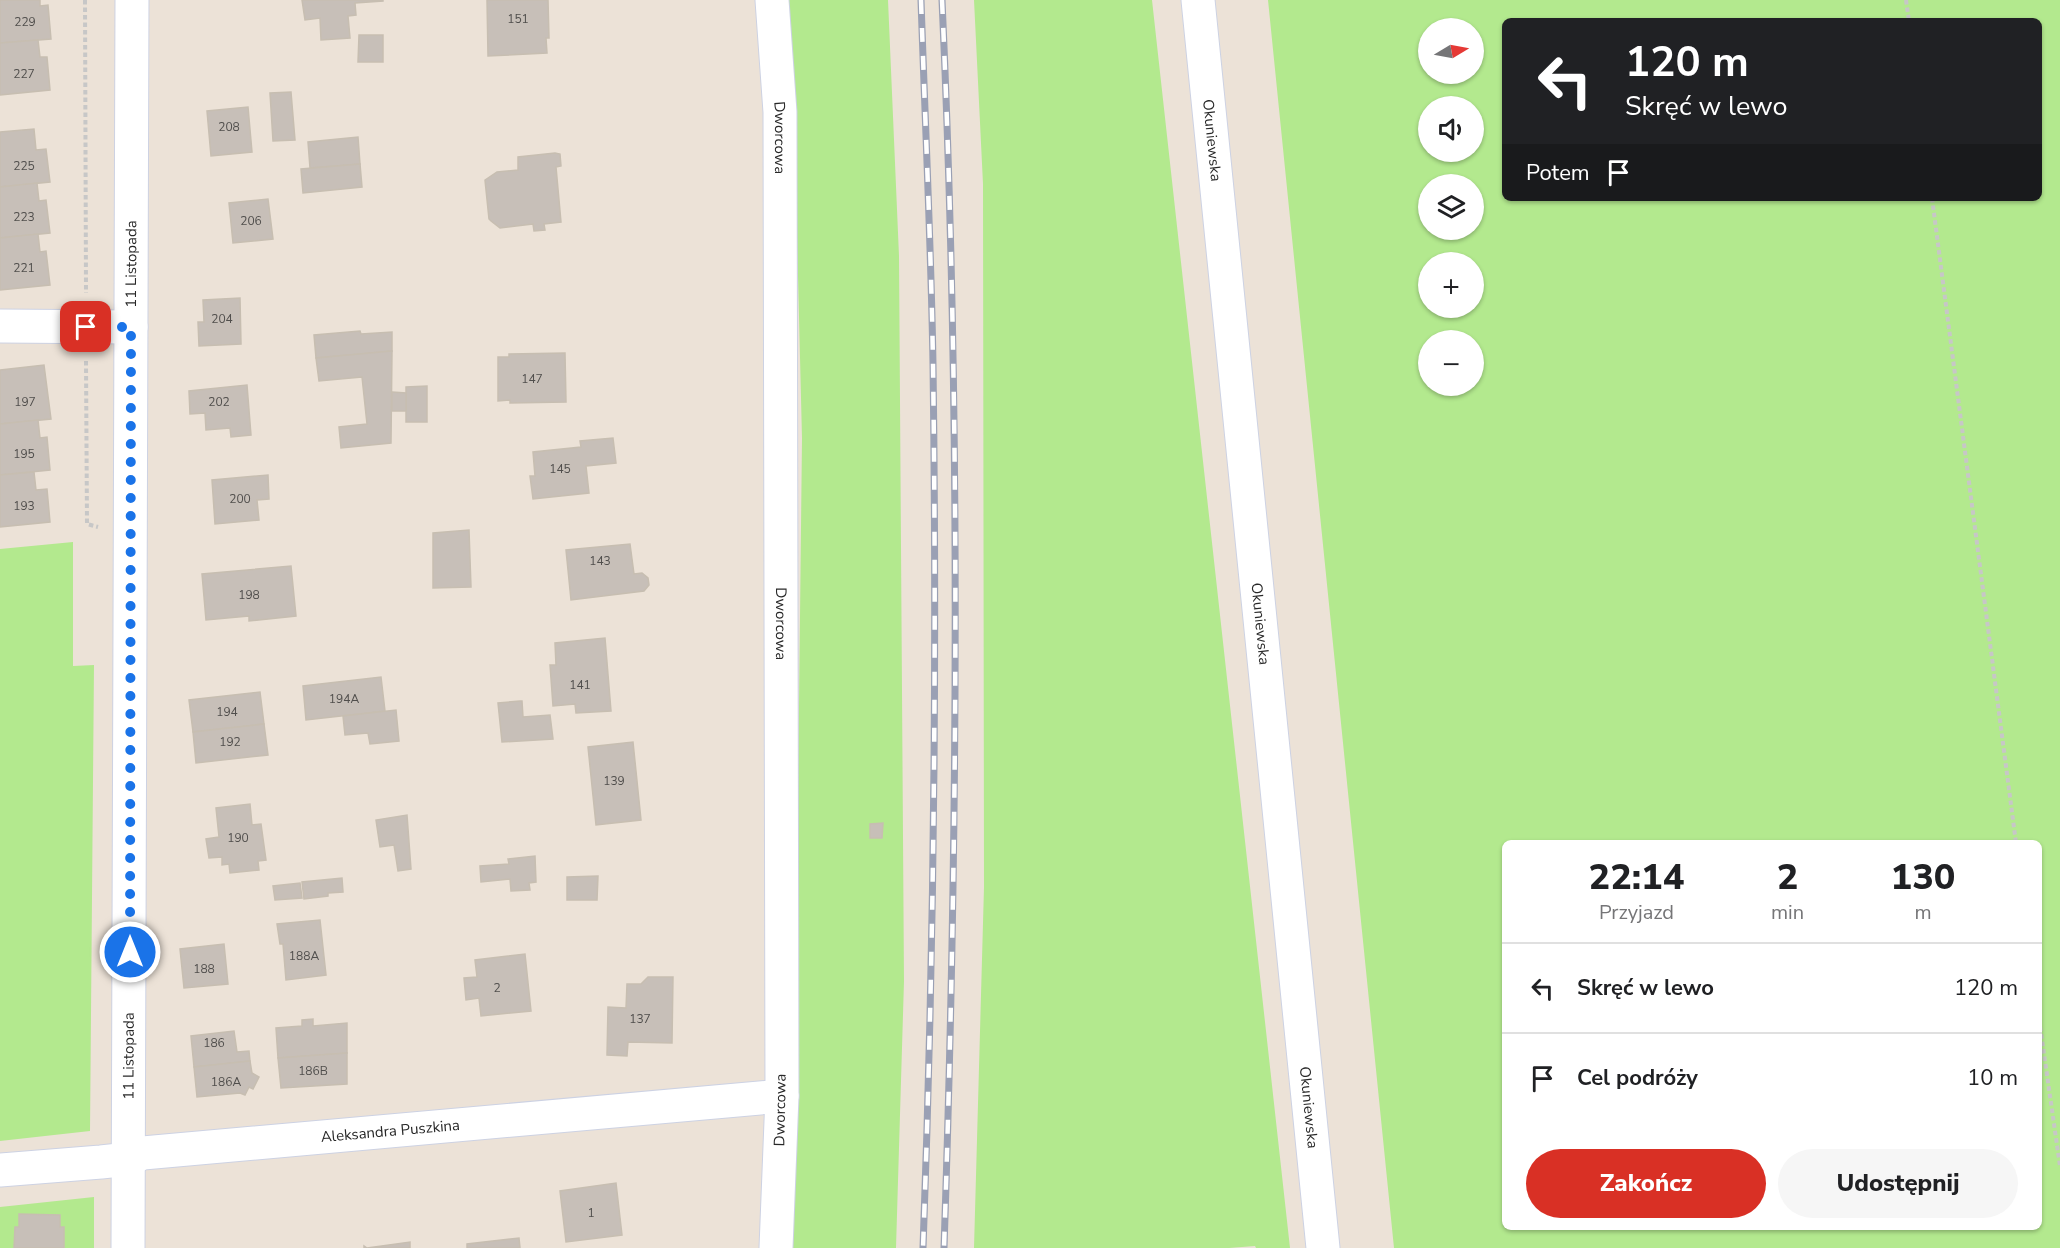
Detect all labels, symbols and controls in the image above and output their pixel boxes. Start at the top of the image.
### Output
house number: 151 [507,11,529,27]
house number: 229 [14,14,36,30]
north arrow [1418,18,1484,84]
map controls [1418,18,1484,396]
text: 120 m [1625,34,1749,91]
icon: left [1526,42,1604,120]
house number: 227 [13,66,35,82]
text: Skręć w lewo [1625,88,1788,125]
button: sound [1418,96,1484,162]
street label: Okuniewska [1198,98,1226,182]
street label: Dworcowa [769,101,790,174]
house number: 208 [218,119,240,135]
icon: arrive [1602,156,1635,189]
house number: 225 [13,158,35,174]
text: Potem [1526,158,1590,188]
button: layers [1418,174,1484,240]
house number: 223 [13,209,35,225]
house number: 206 [240,213,262,229]
street label: 11 Listopada [121,220,141,308]
button: + [1418,252,1484,318]
house number: 221 [13,260,35,276]
pin [60,301,111,352]
icon: arrive [69,310,102,343]
house number: 204 [211,311,233,327]
button: − [1418,330,1484,396]
house number: 147 [521,371,543,387]
house number: 197 [14,394,36,410]
house number: 202 [208,394,230,410]
house number: 195 [13,446,35,462]
house number: 145 [549,461,571,477]
house number: 200 [229,491,251,507]
house number: 193 [13,498,35,514]
house number: 143 [589,553,611,569]
street label: Okuniewska [1246,582,1275,666]
house number: 198 [238,587,260,603]
street label: Dworcowa [771,587,791,660]
house number: 141 [569,677,591,693]
house number: 194A [329,691,359,707]
house number: 194 [216,704,238,720]
house number: 192 [219,734,241,750]
house number: 139 [603,773,625,789]
house number: 190 [227,830,249,846]
text: 22:14 [1589,853,1684,902]
text: 2 [1777,853,1798,902]
text: 130 [1891,853,1955,902]
text: Przyjazd [1599,899,1674,926]
text: min [1771,899,1804,926]
text: m [1914,899,1932,926]
position arrow [98,920,162,984]
house number: 188A [289,948,319,964]
house number: 188 [193,961,215,977]
icon: left [1526,972,1559,1005]
text: Skręć w lewo [1577,973,1714,1003]
text: 120 m [1954,973,2018,1003]
house number: 2 [493,980,501,996]
house number: 137 [629,1011,651,1027]
street label: 11 Listopada [118,1012,139,1100]
house number: 186 [203,1035,225,1051]
icon: arrive [1526,1062,1559,1095]
house number: 186B [298,1063,328,1079]
text: Cel podróży [1577,1063,1698,1093]
text: 10 m [1967,1063,2018,1093]
street label: Okuniewska [1295,1065,1323,1149]
street label: Dworcowa [769,1073,791,1147]
house number: 186A [211,1074,241,1090]
street label: Aleksandra Puszkina [320,1115,461,1147]
button: Zakończ [1526,1149,1766,1218]
button: Udostępnij [1778,1149,2018,1218]
house number: 1 [587,1205,595,1221]

